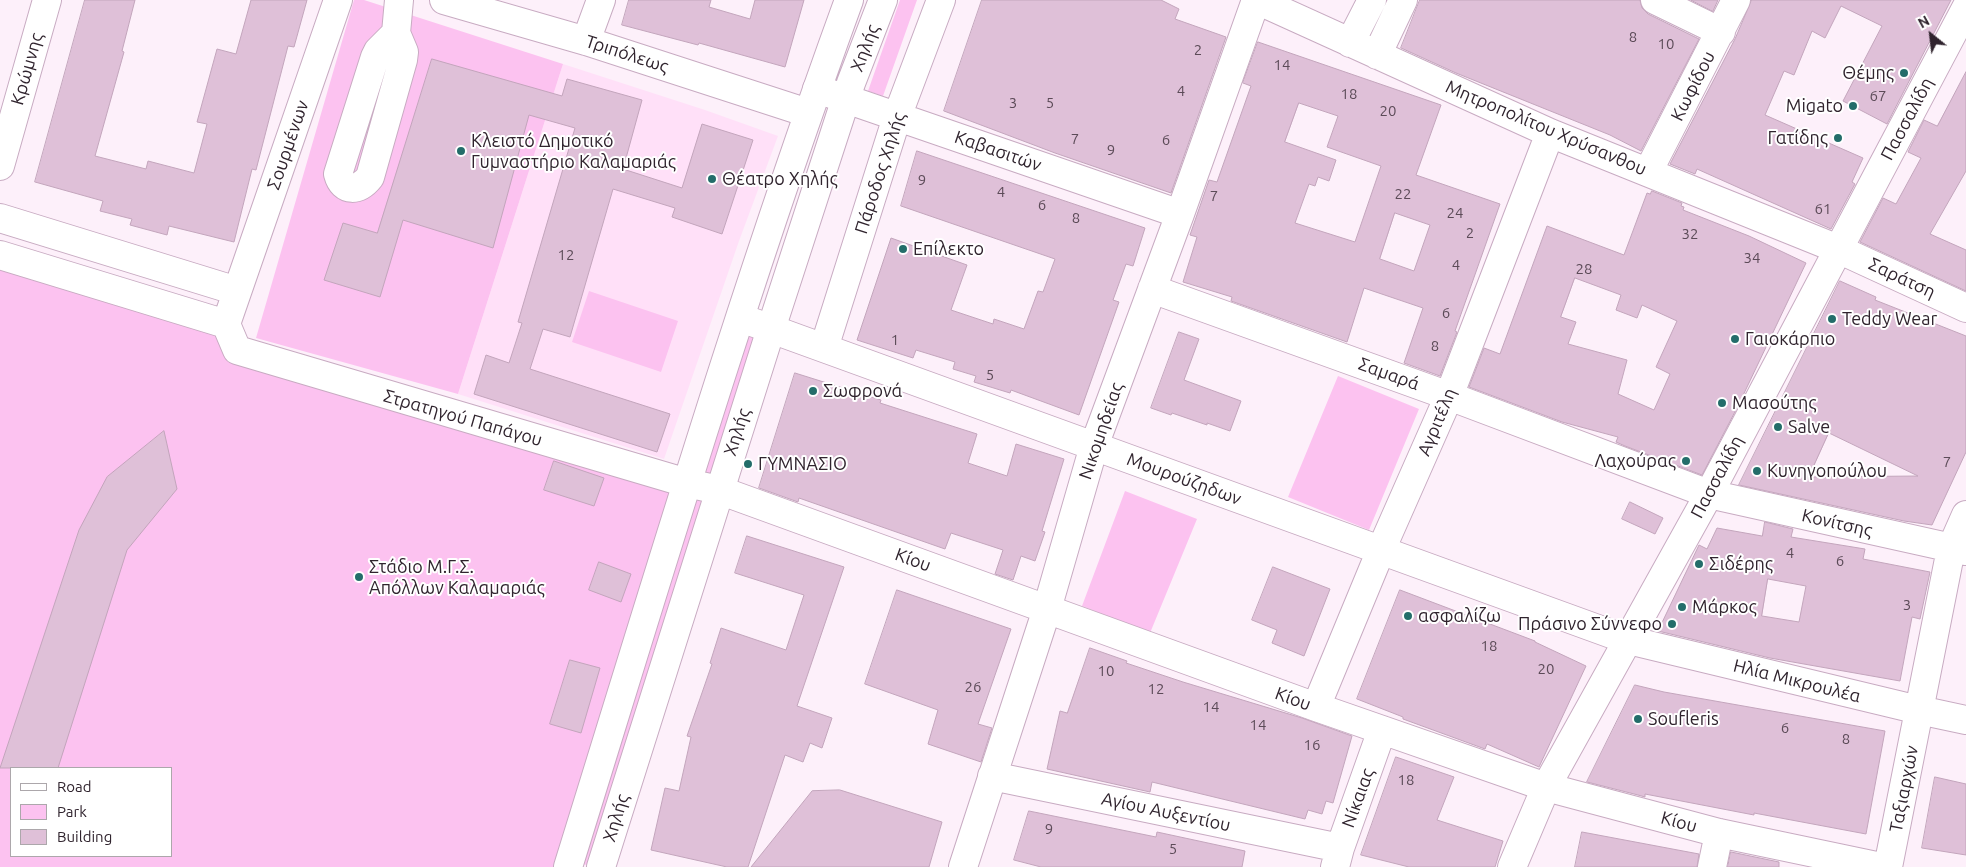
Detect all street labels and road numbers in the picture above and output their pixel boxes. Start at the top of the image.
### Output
street label: Χηλής [846,21,884,75]
street label: Κρώμνης [6,30,48,108]
street label: Τριπόλεως [583,30,671,78]
street label: Κωφίδου [1666,47,1720,125]
street label: Πασσαλίδη [1876,74,1938,164]
street label: Μητροπολίτου Χρύσανθου [1442,76,1650,180]
street label: Σουρμένων [263,97,313,193]
street label: Πάροδος Χηλής [850,109,910,237]
street label: Καβασιτών [952,126,1044,176]
street label: Σαράτση [1865,253,1939,303]
street label: Σαμαρά [1356,353,1422,395]
street label: Νικομηδείας [1074,380,1128,482]
street label: Στρατηγού Παπάγου [381,385,545,451]
street label: Αγριτέλη [1413,385,1461,459]
street label: Χηλής [719,405,755,459]
street label: Πασσαλίδη [1686,432,1748,522]
street label: Μουρούζηδων [1124,448,1244,510]
street label: Κονίτσης [1800,504,1874,542]
street label: Κίου [892,544,934,576]
street label: Ηλία Μικρουλέα [1731,655,1863,707]
street label: Κίου [1272,683,1314,715]
street label: Ταξιαρχών [1885,744,1923,834]
street label: Νίκαιας [1337,765,1379,831]
street label: Αγίου Αυξεντίου [1099,788,1233,836]
street label: Χηλής [599,792,633,844]
street label: Κίου [1658,807,1700,837]

